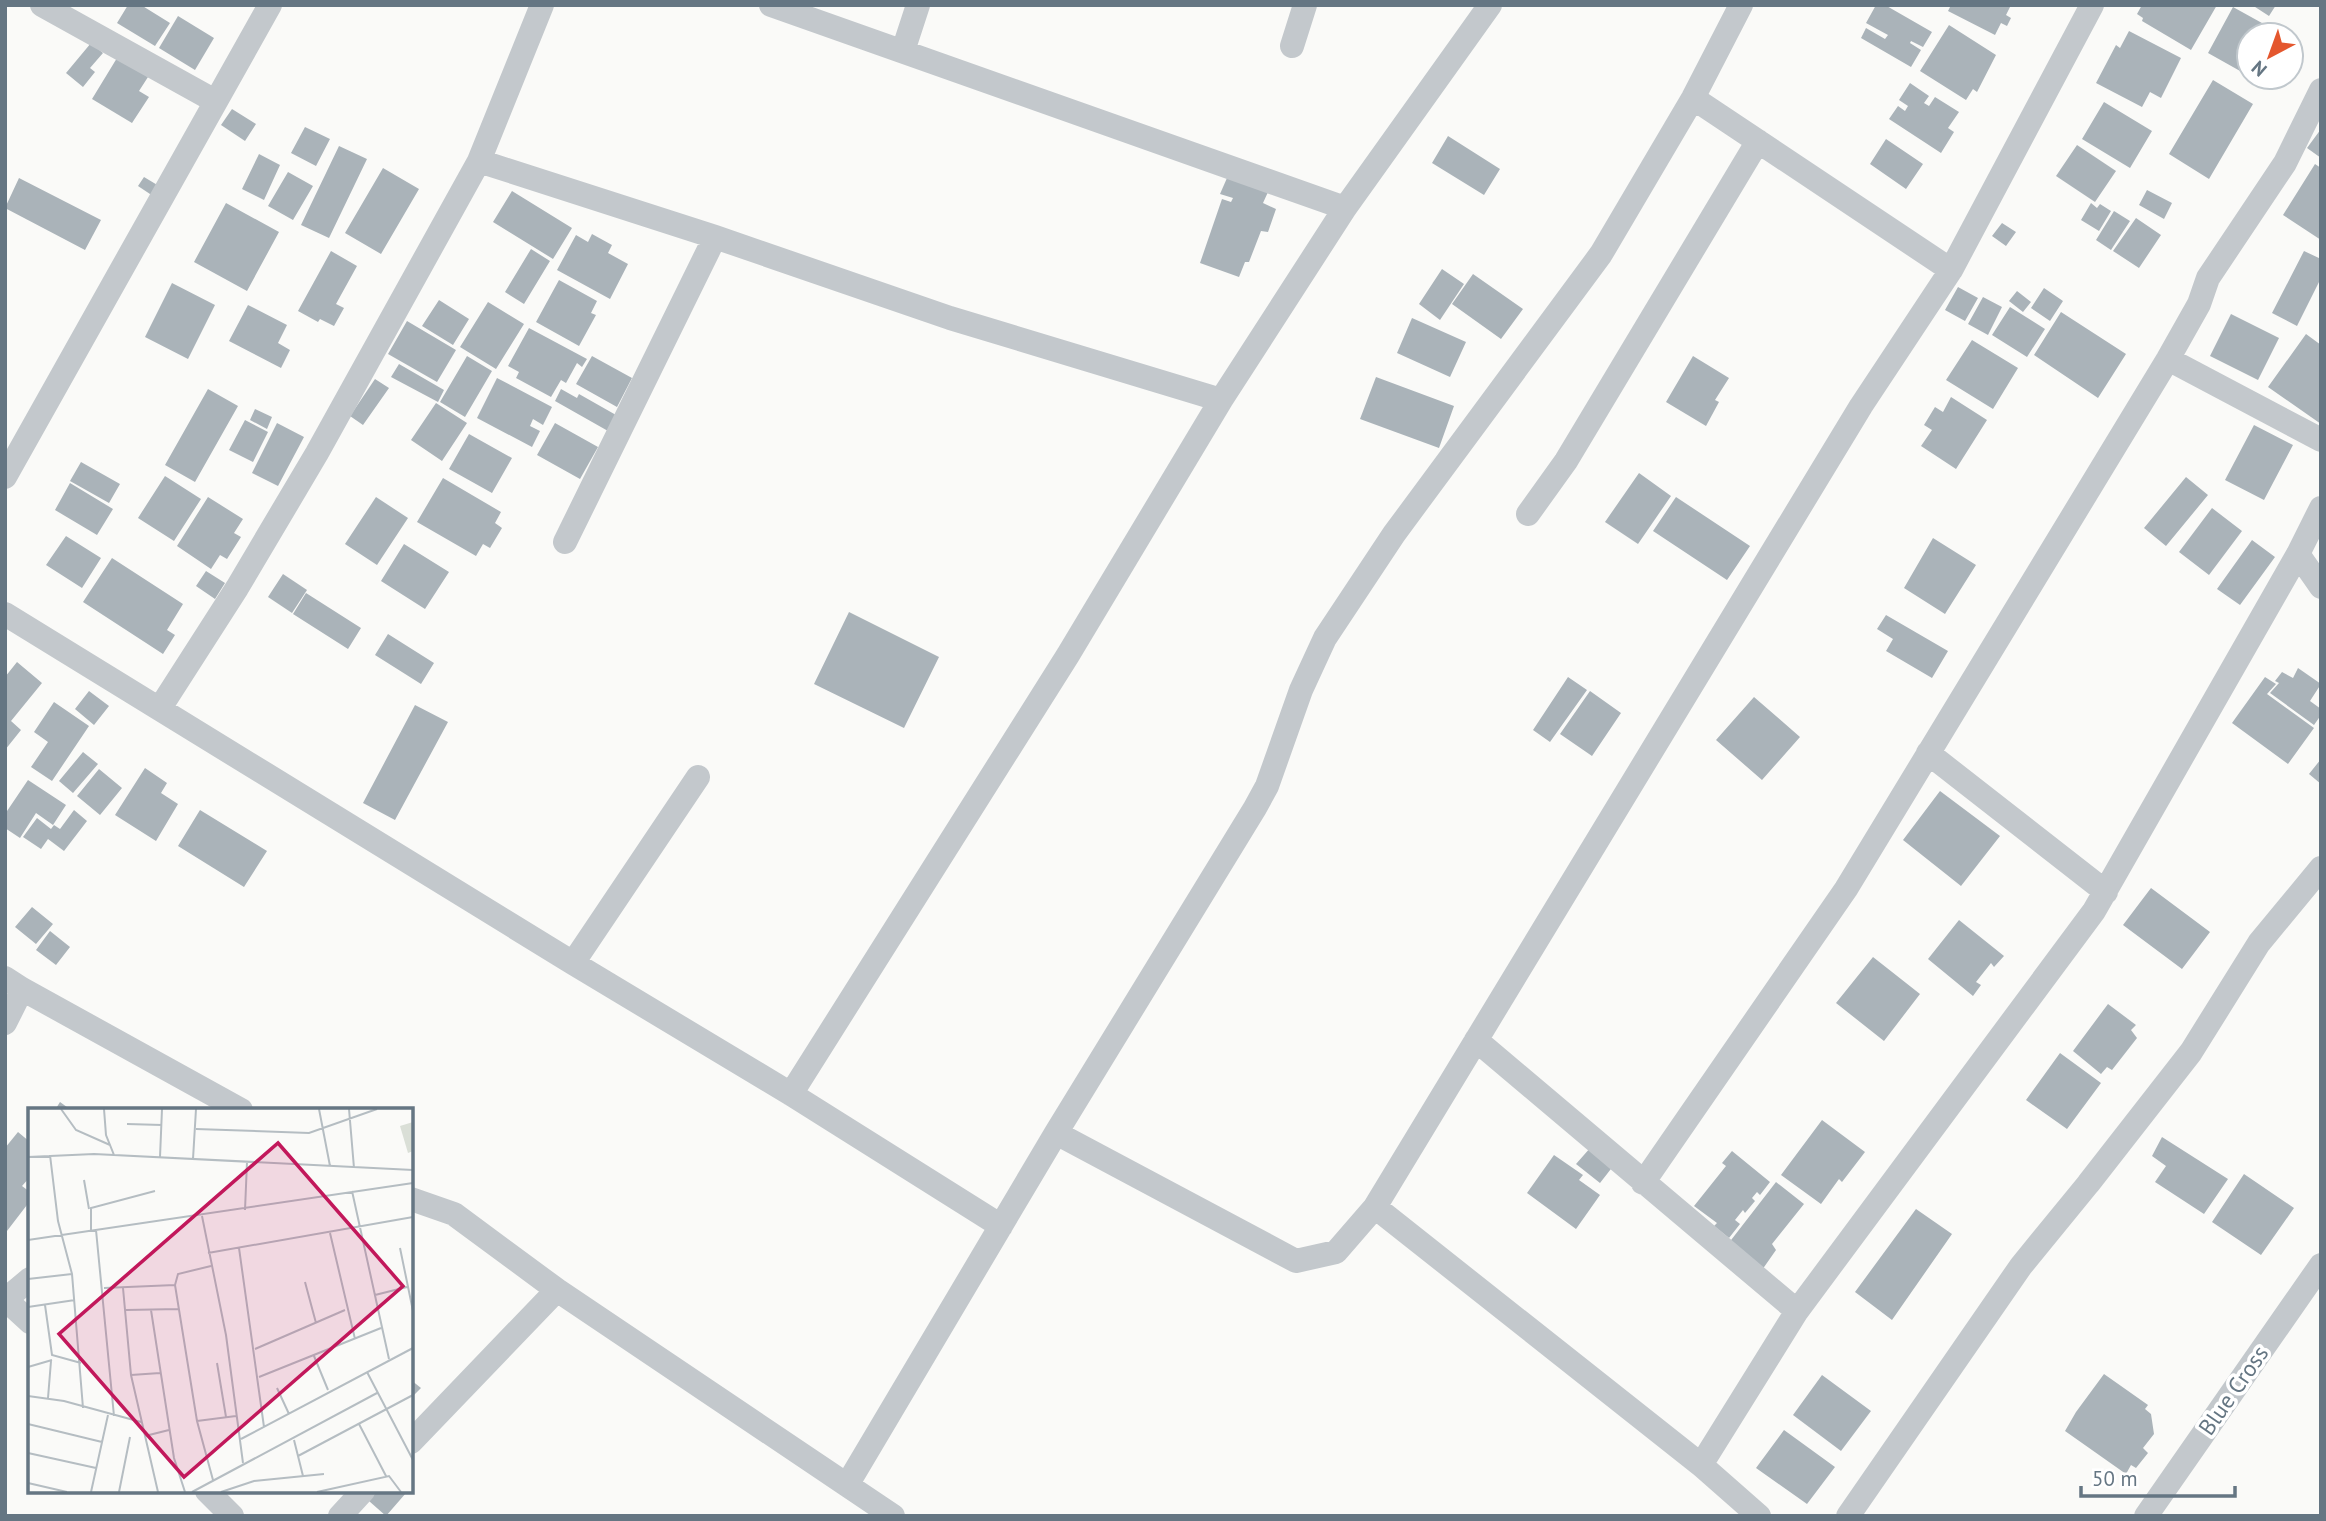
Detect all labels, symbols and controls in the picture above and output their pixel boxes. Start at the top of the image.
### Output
north arrow [2235,21,2305,91]
text: N [2246,56,2271,82]
inset map [28,1108,413,1493]
street label: Blue Cross [2192,1340,2274,1440]
scale bar [2081,1454,2235,1498]
text: 50 m [2092,1465,2138,1492]

